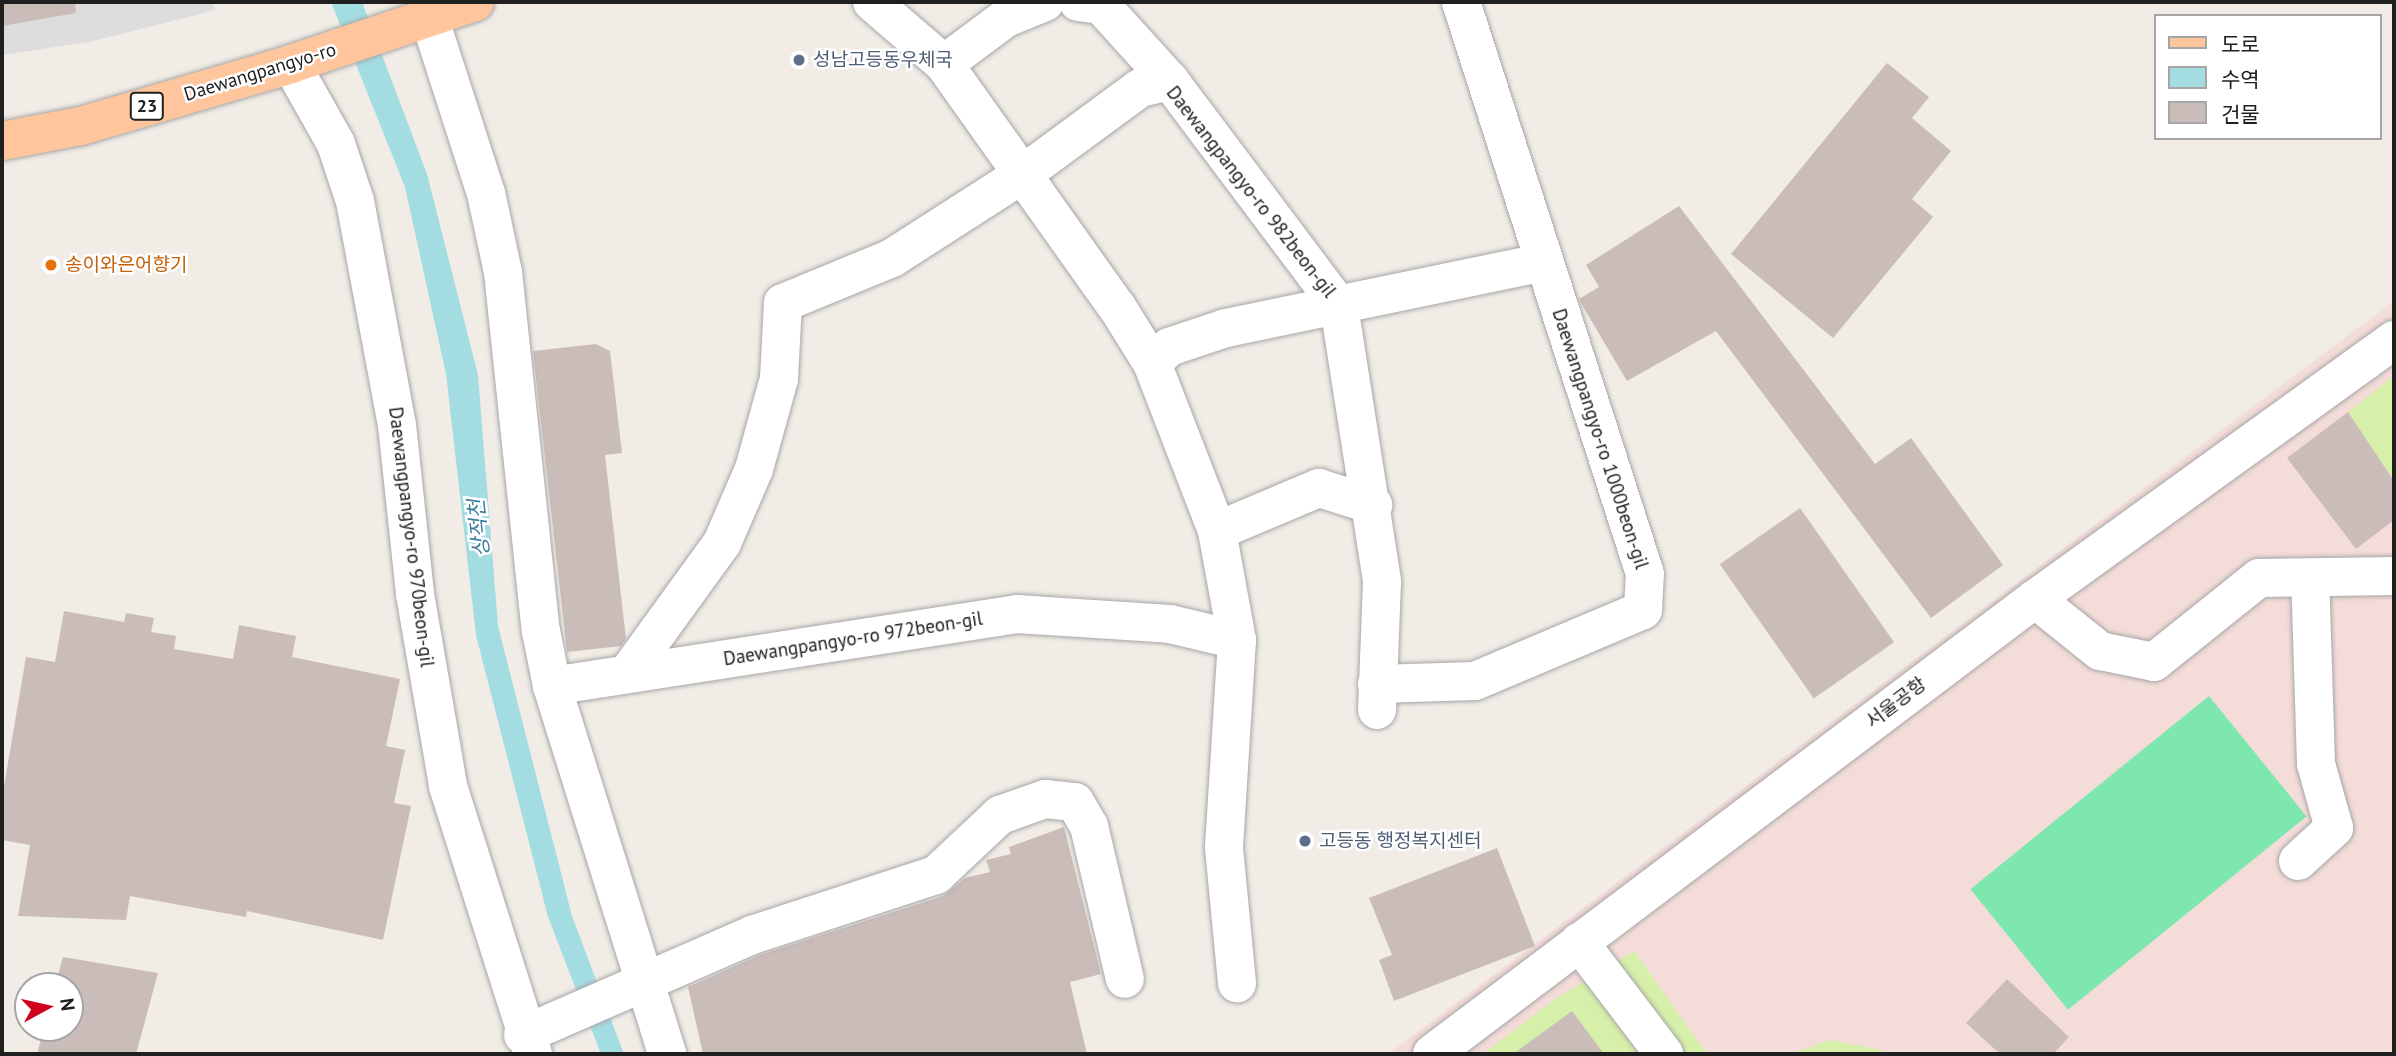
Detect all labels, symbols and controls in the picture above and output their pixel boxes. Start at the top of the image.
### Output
legend [2154,14,2382,140]
text: 도로 [2221,31,2260,58]
street label: Daewangpangyo-ro [181,38,339,106]
place label: 성남고등동우체국 [813,49,953,71]
marker: 성남고등동우체국 [791,52,807,68]
text: 수역 [2221,66,2260,93]
street label: Daewangpangyo-ro 982beon-gil [1161,82,1341,302]
road number: 23 [130,92,164,120]
text: 건물 [2221,101,2260,128]
place label: 송이와은어향기 [65,254,187,276]
marker: 송이와은어향기 [43,257,59,273]
street label: Daewangpangyo-ro 1000beon-gil [1547,306,1653,572]
street label: Daewangpangyo-ro 970beon-gil [384,406,438,668]
water label: 상적천 [463,498,495,558]
street label: Daewangpangyo-ro 972beon-gil [722,607,984,671]
street label: 서울공항 [1861,673,1931,733]
place label: 고등동 행정복지센터 [1319,830,1481,852]
marker: 고등동 행정복지센터 [1297,833,1313,849]
north arrow [14,972,84,1042]
text: N [55,996,81,1012]

